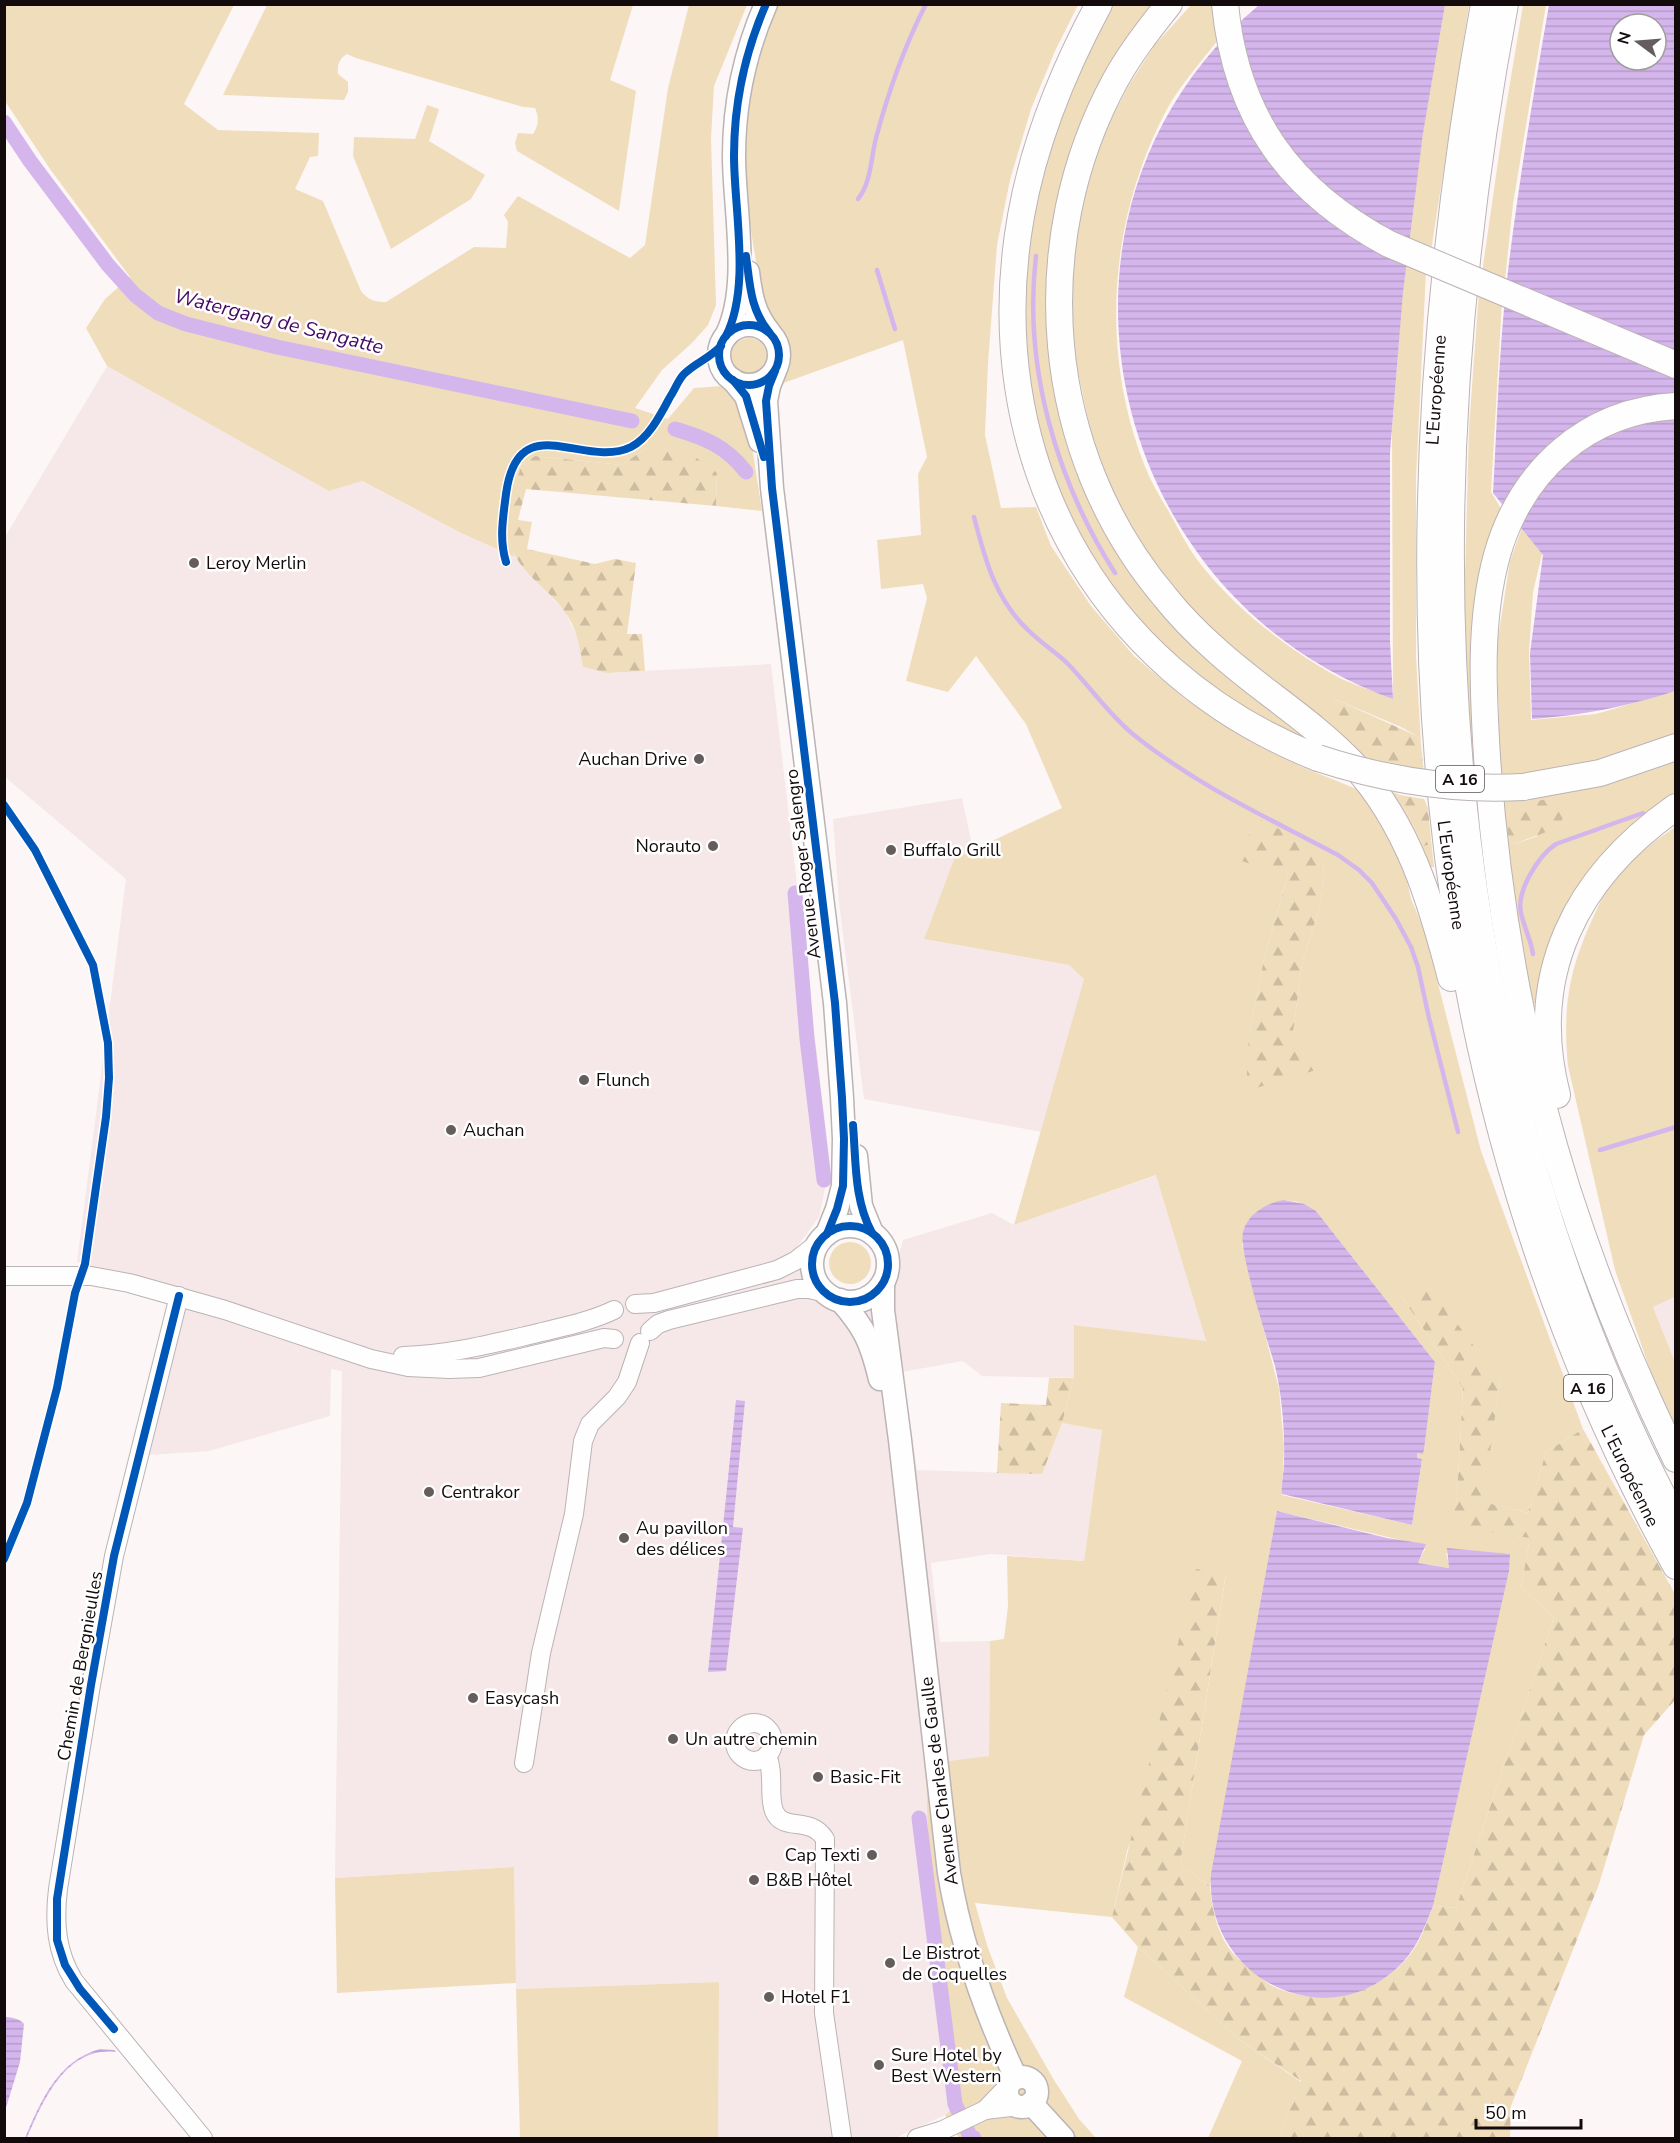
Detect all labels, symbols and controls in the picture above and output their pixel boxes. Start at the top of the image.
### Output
north arrow [1608,12,1668,72]
text: N [1612,29,1637,47]
water label: Watergang de Sangatte [171,282,387,361]
street label: L'Européenne [1420,334,1452,446]
place label: Leroy Merlin [206,551,306,575]
marker: Leroy Merlin [187,556,201,570]
place label: Auchan Drive [578,747,687,771]
marker: Auchan Drive [692,752,706,766]
road number: A 16 [1436,766,1484,792]
street label: Avenue Roger Salengro [779,768,827,960]
street label: L'Européenne [1431,819,1471,931]
place label: Norauto [635,834,701,858]
place label: Buffalo Grill [903,838,1001,862]
marker: Norauto [706,839,720,853]
marker: Buffalo Grill [884,843,898,857]
place label: Flunch [596,1068,650,1092]
marker: Flunch [577,1073,591,1087]
place label: Auchan [463,1118,525,1142]
marker: Auchan [444,1123,458,1137]
road number: A 16 [1564,1375,1612,1401]
street label: L'Européenne [1595,1421,1665,1531]
place label: Centrakor [441,1480,520,1504]
marker: Centrakor [422,1485,436,1499]
place label: Au pavillon des délices [636,1516,728,1561]
marker: Au pavillon des délices [617,1531,631,1545]
street label: Chemin de Bergnieulles [51,1569,109,1763]
street label: Avenue Charles de Gaulle [914,1675,964,1887]
place label: Easycash [485,1686,559,1710]
marker: Easycash [466,1691,480,1705]
place label: Un autre chemin [685,1727,817,1751]
marker: Un autre chemin [666,1732,680,1746]
place label: Basic-Fit [830,1765,901,1789]
marker: Basic-Fit [811,1770,825,1784]
place label: Cap Texti [785,1843,860,1867]
marker: Cap Texti [865,1848,879,1862]
place label: B&B Hôtel [766,1868,853,1892]
marker: B&B Hôtel [747,1873,761,1887]
place label: Le Bistrot de Coquelles [902,1941,1007,1986]
marker: Le Bistrot de Coquelles [883,1956,897,1970]
place label: Hotel F1 [781,1985,851,2009]
marker: Hotel F1 [762,1990,776,2004]
place label: Sure Hotel by Best Western [891,2043,1002,2088]
marker: Sure Hotel by Best Western [872,2058,886,2072]
scale bar [1476,2092,1581,2130]
text: 50 m [1485,2101,1527,2125]

